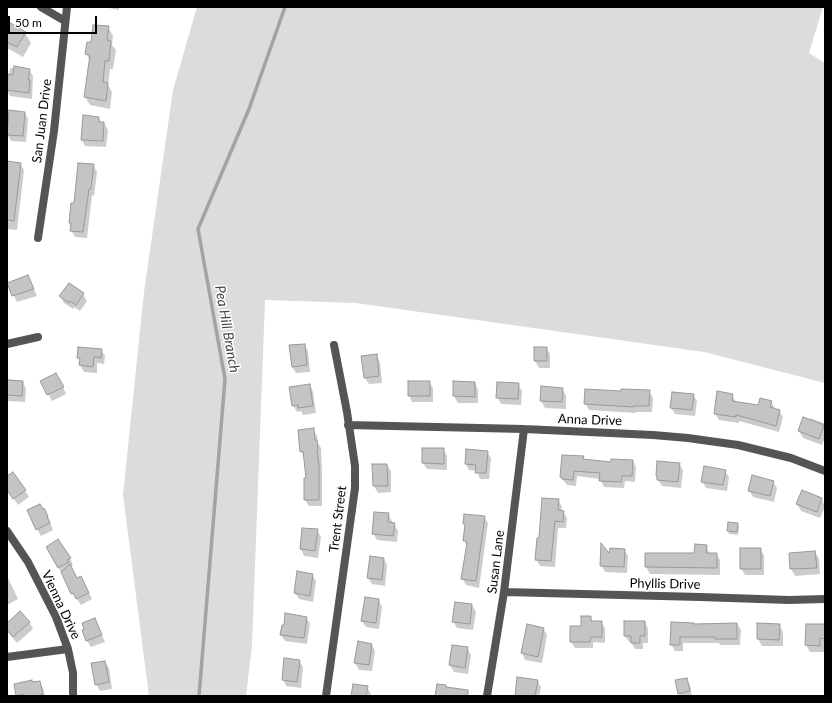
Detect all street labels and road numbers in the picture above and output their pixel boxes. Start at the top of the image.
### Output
street label: San Juan Drive [29,78,55,164]
street label: Anna Drive [558,411,622,429]
street label: Trent Street [326,485,350,553]
street label: Susan Lane [484,529,508,595]
street label: Vienna Drive [38,568,84,642]
street label: Phyllis Drive [629,576,701,592]

